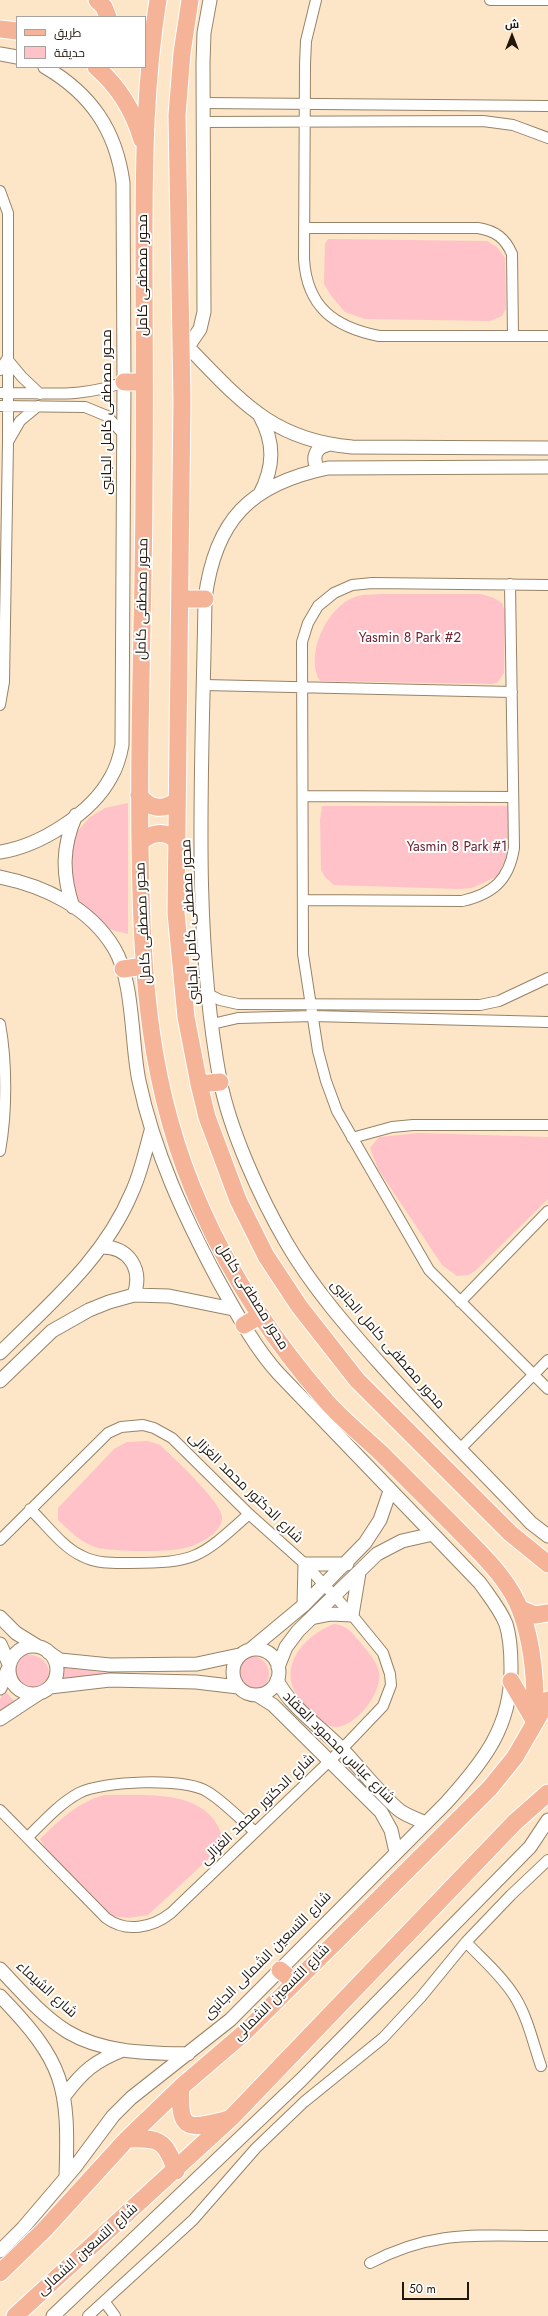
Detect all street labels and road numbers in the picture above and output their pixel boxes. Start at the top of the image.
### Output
street label: محور مصطفى كامل [136,214,152,336]
street label: محور مصطفى كامل الجانبى [100,329,116,495]
street label: محور مصطفى كامل [134,538,152,660]
street label: محور مصطفى كامل الجانبى [178,839,204,1005]
street label: محور مصطفى كامل [132,862,156,984]
street label: محور مصطفى كامل [213,1241,291,1353]
street label: محور مصطفى كامل الجانبى [326,1277,448,1413]
street label: شارع الدكتور محمد الغزالى [184,1429,306,1547]
street label: شارع عباس محمود العقاد [279,1689,397,1807]
street label: شارع الدكتور محمد الغزالى [197,1751,319,1869]
street label: شارع التسعين الشمالى الجانبى [201,1889,335,2023]
street label: شارع التسعين الشمالى [230,1941,334,2045]
street label: شارع الشيماء [12,1958,80,2022]
street label: شارع التسعين الشمالى [34,2200,142,2300]

